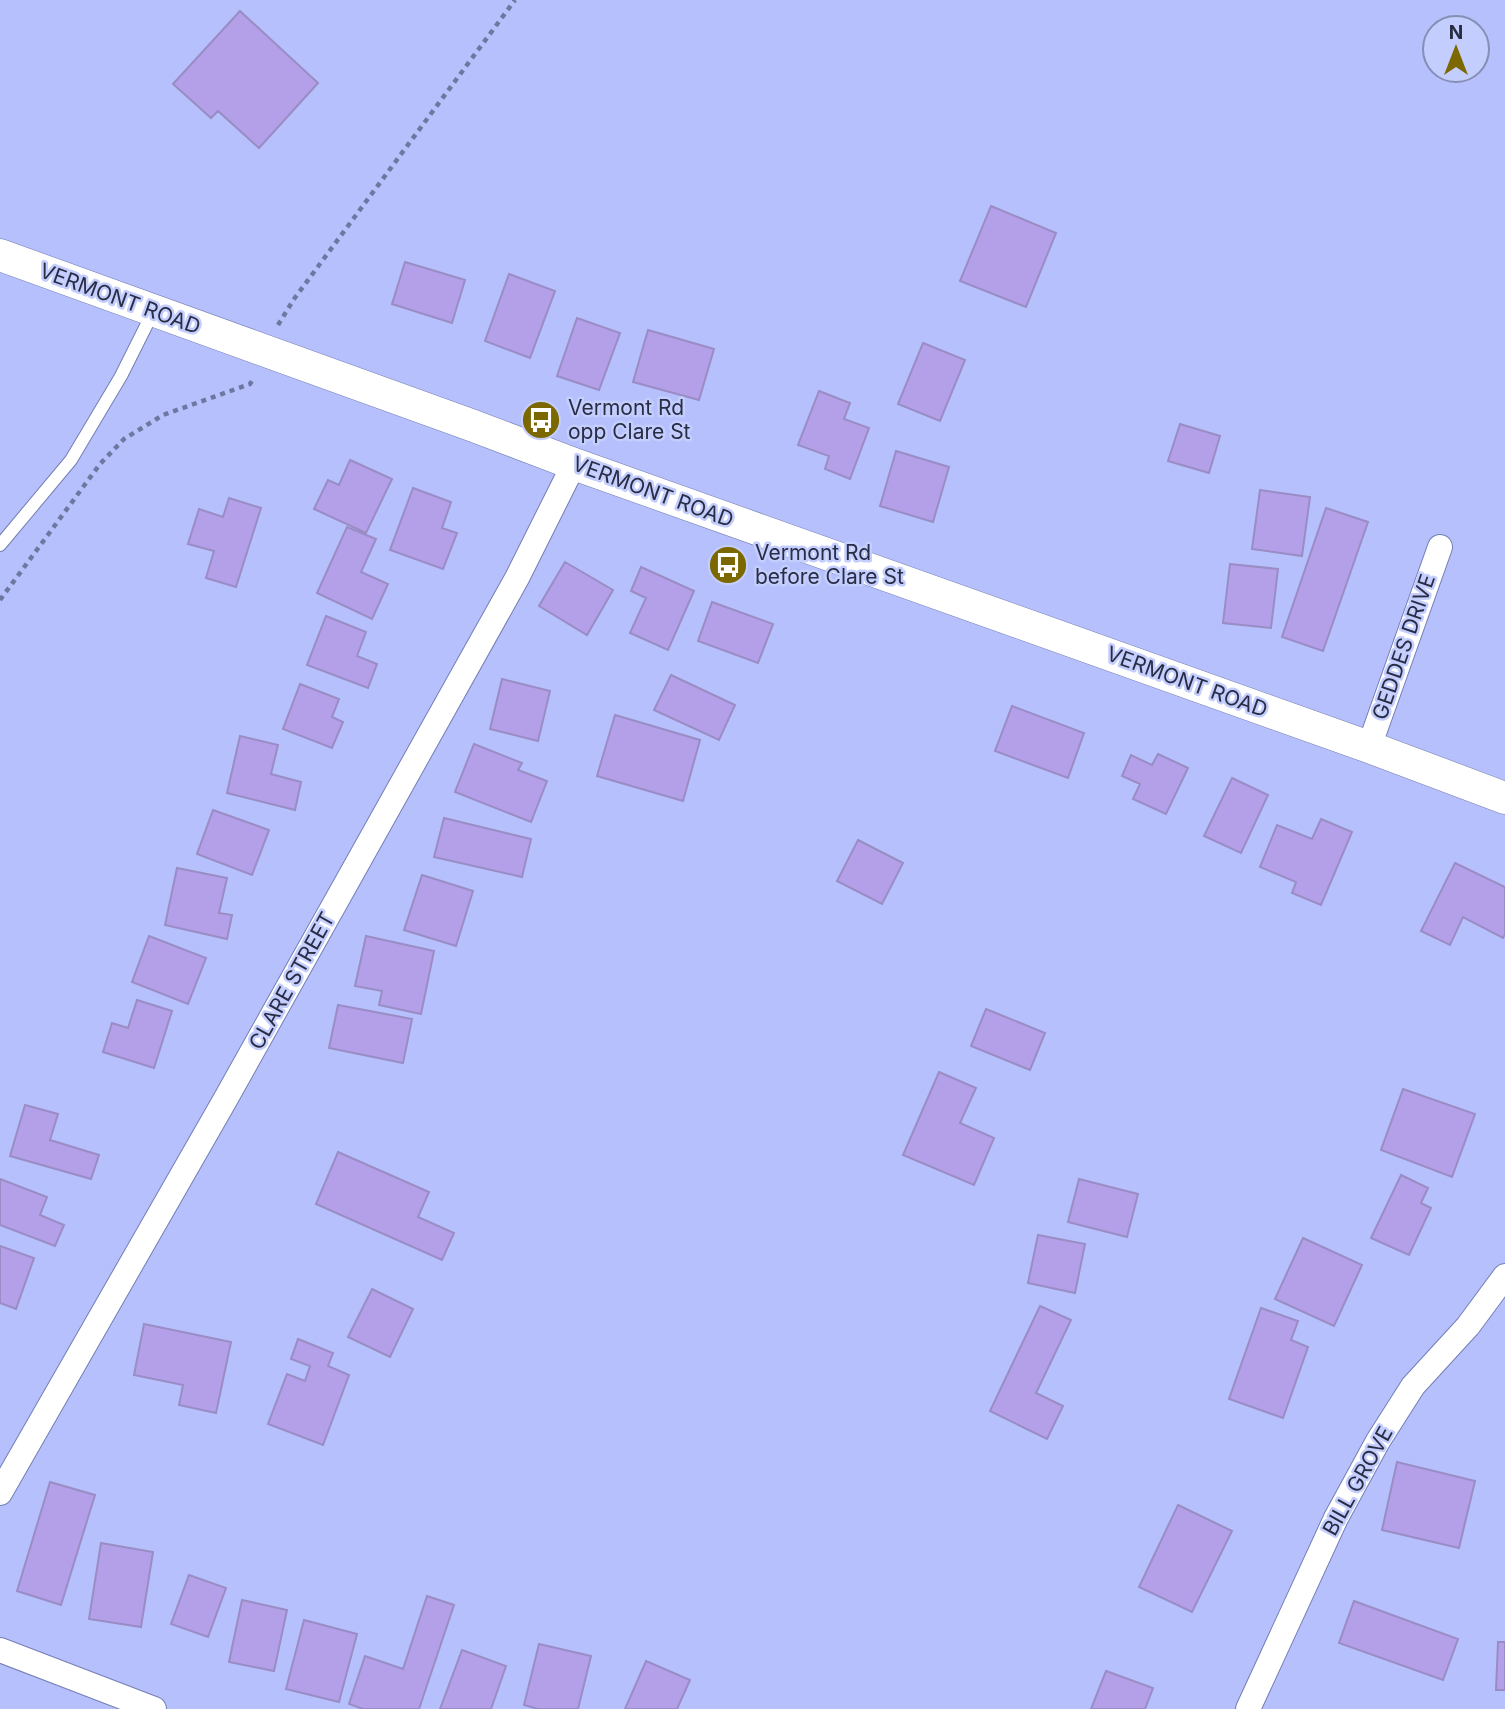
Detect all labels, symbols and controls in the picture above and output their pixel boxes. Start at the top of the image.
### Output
north arrow [1421,14,1491,84]
text: N [1449,21,1463,44]
street label: VERMONT ROAD [36,258,204,339]
place label: Vermont Rd opp Clare St [568,395,691,444]
bus stop icon: Vermont Rd opp Clare St [520,399,562,441]
street label: VERMONT ROAD [569,451,737,532]
place label: Vermont Rd before Clare St [755,540,904,589]
bus stop icon: Vermont Rd before Clare St [707,544,749,586]
street label: GEDDES DRIVE [1367,571,1440,723]
street label: VERMONT ROAD [1103,641,1271,722]
street label: CLARE STREET [244,908,340,1054]
street label: BILL GROVE [1317,1422,1398,1540]

